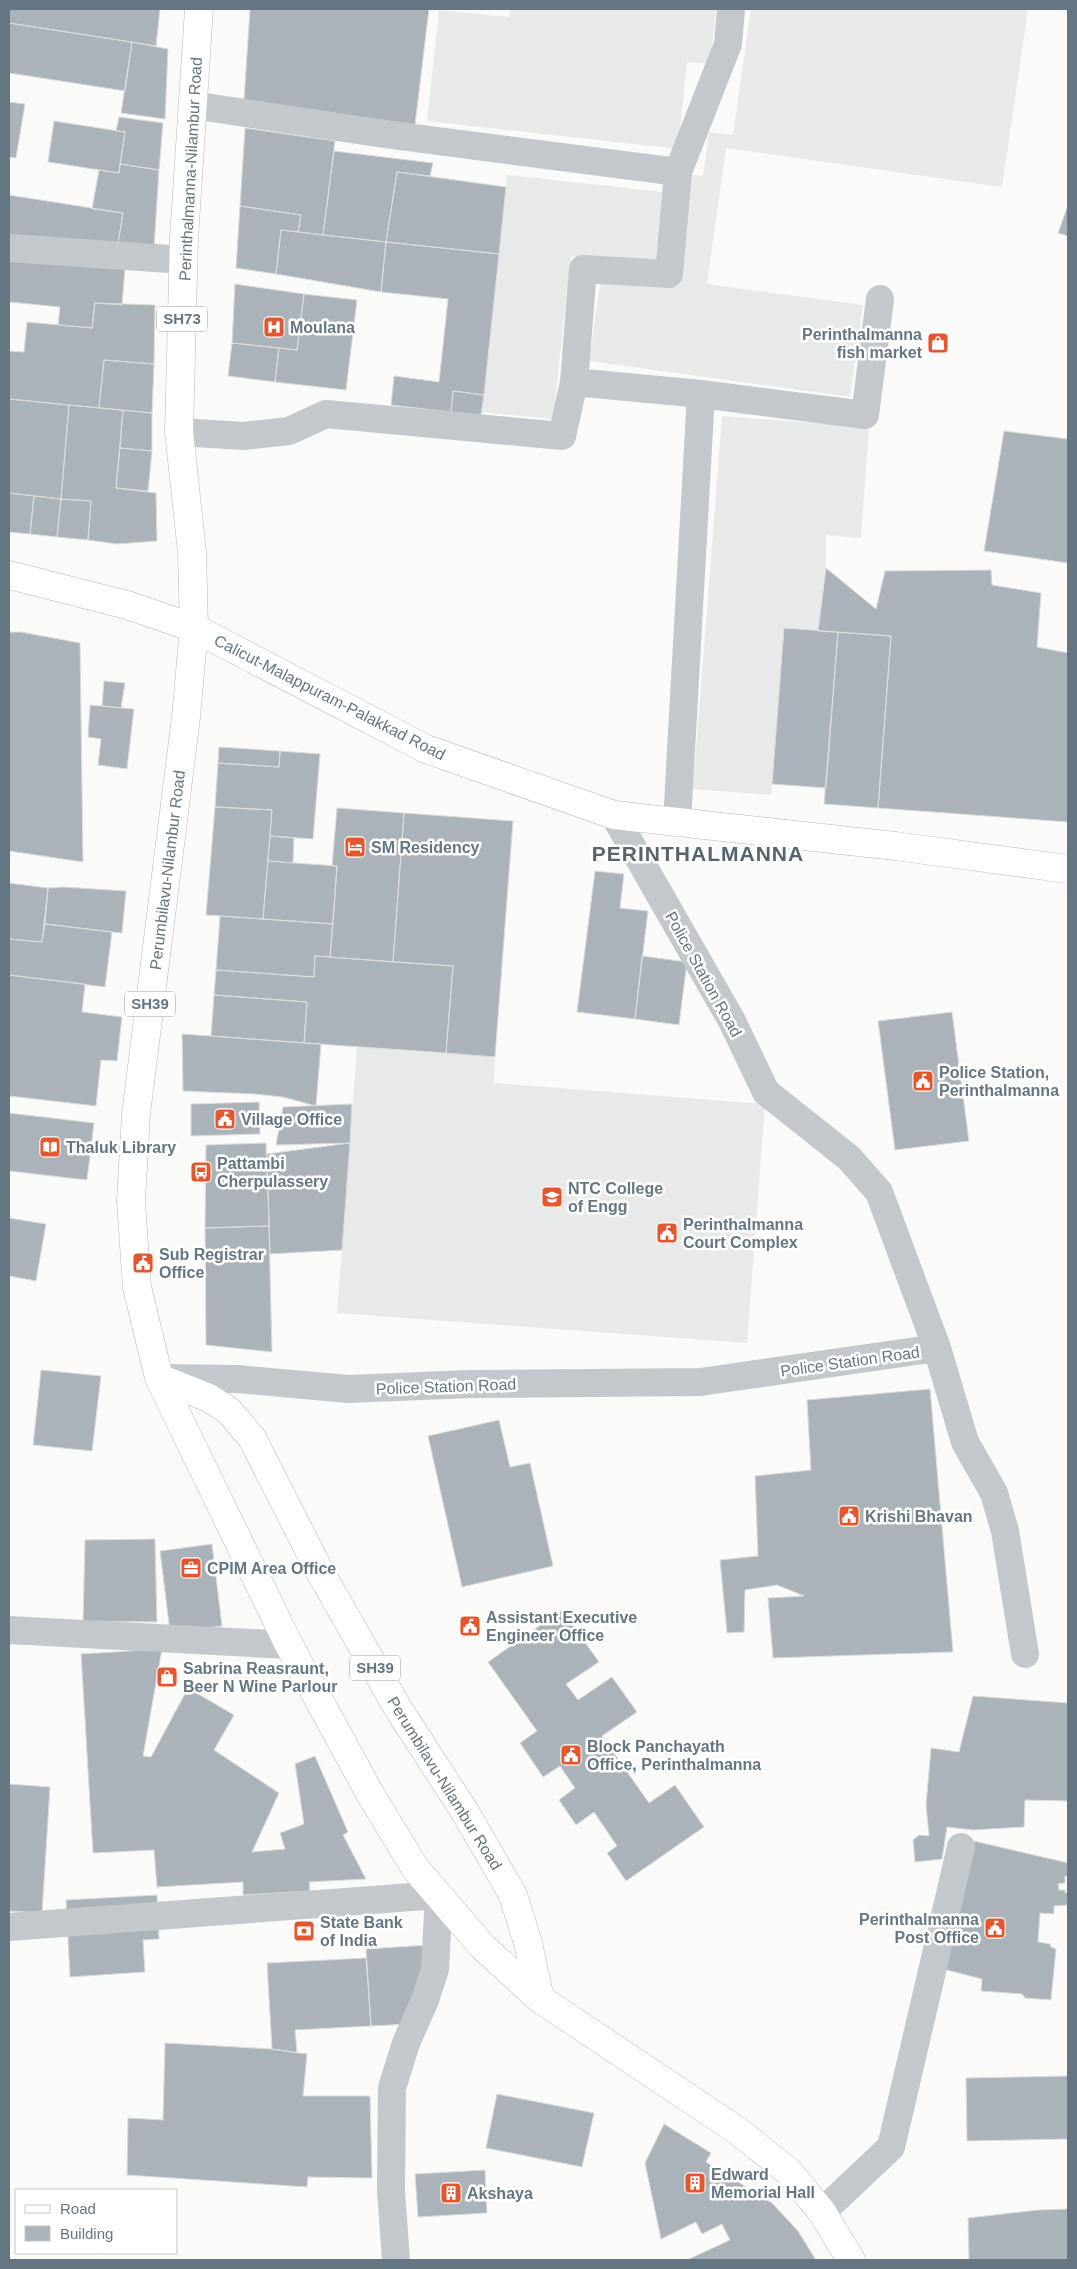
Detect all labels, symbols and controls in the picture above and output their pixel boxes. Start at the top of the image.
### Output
street label: Perinthalmanna-Nilambur Road [176,57,205,281]
road number: SH73 [157,306,207,332]
hospital icon: Moulana [262,315,286,339]
place label: Moulana [290,319,355,336]
place label: Perinthalmanna fish market [802,326,923,361]
shop icon: Perinthalmanna fish market [926,331,950,355]
street label: Calicut-Malappuram-Palakkad Road [211,632,448,763]
street label: Perumbilavu-Nilambur Road [147,769,188,971]
hotel icon: SM Residency [343,835,367,859]
place label: SM Residency [371,839,480,856]
district label: PERINTHALMANNA [592,842,804,865]
street label: Police Station Road [662,909,745,1040]
road number: SH39 [125,992,175,1016]
place label: Police Station, Perinthalmanna [939,1064,1059,1099]
public building icon: Police Station, Perinthalmanna [911,1069,935,1093]
public building icon: Village Office [213,1107,237,1131]
place label: Village Office [241,1111,342,1128]
library icon: Thaluk Library [38,1135,62,1159]
place label: Thaluk Library [66,1139,176,1156]
place label: Pattambi Cherpulassery [217,1155,328,1190]
bus stop icon: Pattambi Cherpulassery [189,1160,213,1184]
place label: NTC College of Engg [568,1180,663,1215]
school or university icon: NTC College of Engg [540,1185,564,1209]
place label: Perinthalmanna Court Complex [683,1216,803,1251]
public building icon: Perinthalmanna Court Complex [655,1221,679,1245]
place label: Sub Registrar Office [159,1246,264,1281]
public building icon: Sub Registrar Office [131,1251,155,1275]
street label: Police Station Road [779,1343,921,1380]
street label: Police Station Road [375,1376,517,1397]
public building icon: Krishi Bhavan [837,1504,861,1528]
place label: Krishi Bhavan [865,1508,973,1525]
office icon: CPIM Area Office [179,1556,203,1580]
place label: CPIM Area Office [207,1560,336,1577]
place label: Assistant Executive Engineer Office [486,1609,637,1644]
public building icon: Assistant Executive Engineer Office [458,1614,482,1638]
road number: SH39 [350,1656,400,1680]
place label: Sabrina Reasraunt, Beer N Wine Parlour [183,1660,338,1695]
shop icon: Sabrina Reasraunt, Beer N Wine Parlour [155,1665,179,1689]
street label: Perumbilavu-Nilambur Road [384,1694,505,1873]
place label: Block Panchayath Office, Perinthalmanna [587,1738,761,1773]
public building icon: Block Panchayath Office, Perinthalmanna [559,1743,583,1767]
place label: Perinthalmanna Post Office [859,1911,979,1946]
place label: State Bank of India [320,1914,403,1949]
public building icon: Perinthalmanna Post Office [983,1916,1007,1940]
bank icon: State Bank of India [292,1919,316,1943]
place label: Edward Memorial Hall [711,2166,815,2201]
building icon: Edward Memorial Hall [683,2171,707,2195]
building icon: Akshaya [439,2181,463,2205]
place label: Akshaya [467,2185,533,2202]
legend [15,2189,178,2254]
text: Road [60,2200,96,2217]
text: Building [60,2225,113,2242]

